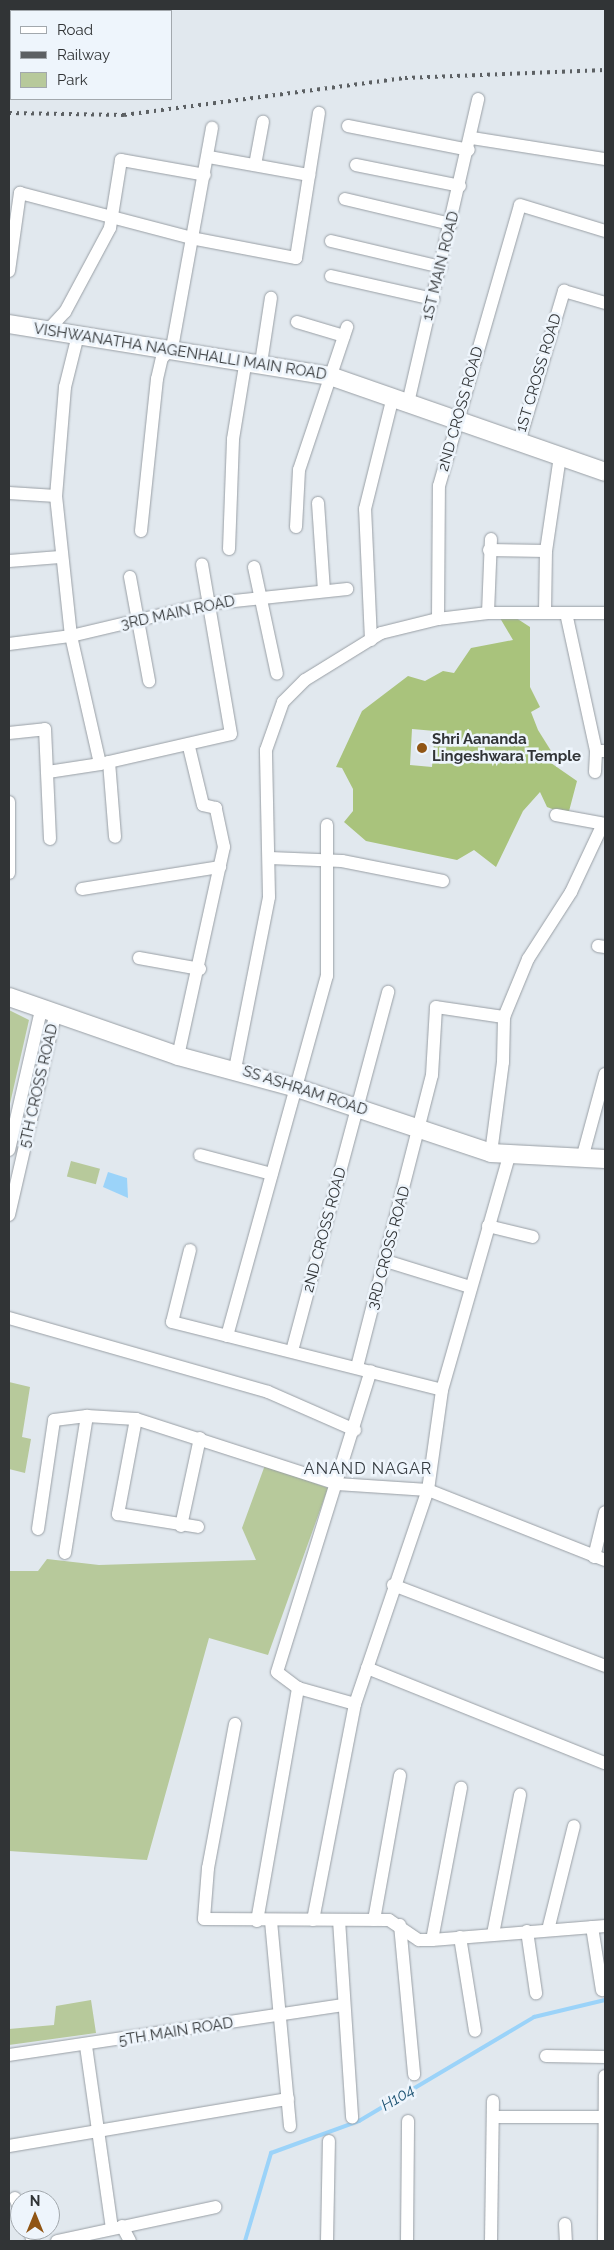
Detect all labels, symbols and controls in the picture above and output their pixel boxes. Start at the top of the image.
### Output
legend [10,10,172,100]
text: Road [57,21,93,39]
text: Railway [57,46,110,64]
text: Park [57,71,88,89]
street label: 1ST MAIN ROAD [419,209,463,323]
street label: 1ST CROSS ROAD [512,311,566,435]
street label: VISHWANATHA NAGENHALLI MAIN ROAD [32,320,328,384]
street label: 2ND CROSS ROAD [435,345,487,473]
street label: 3RD MAIN ROAD [119,592,237,634]
place label: Shri Aananda Lingeshwara Temple [432,730,581,765]
marker: Shri Aananda Lingeshwara Temple [416,742,428,754]
street label: 5TH CROSS ROAD [16,1022,62,1150]
street label: SS ASHRAM ROAD [240,1062,370,1120]
street label: 2ND CROSS ROAD [300,1165,350,1295]
street label: 3RD CROSS ROAD [364,1184,414,1312]
district label: ANAND NAGAR [302,1459,434,1479]
street label: 5TH MAIN ROAD [117,2014,235,2050]
water label: H104 [378,2081,418,2115]
north arrow [10,2190,60,2240]
text: N [30,2193,40,2209]

